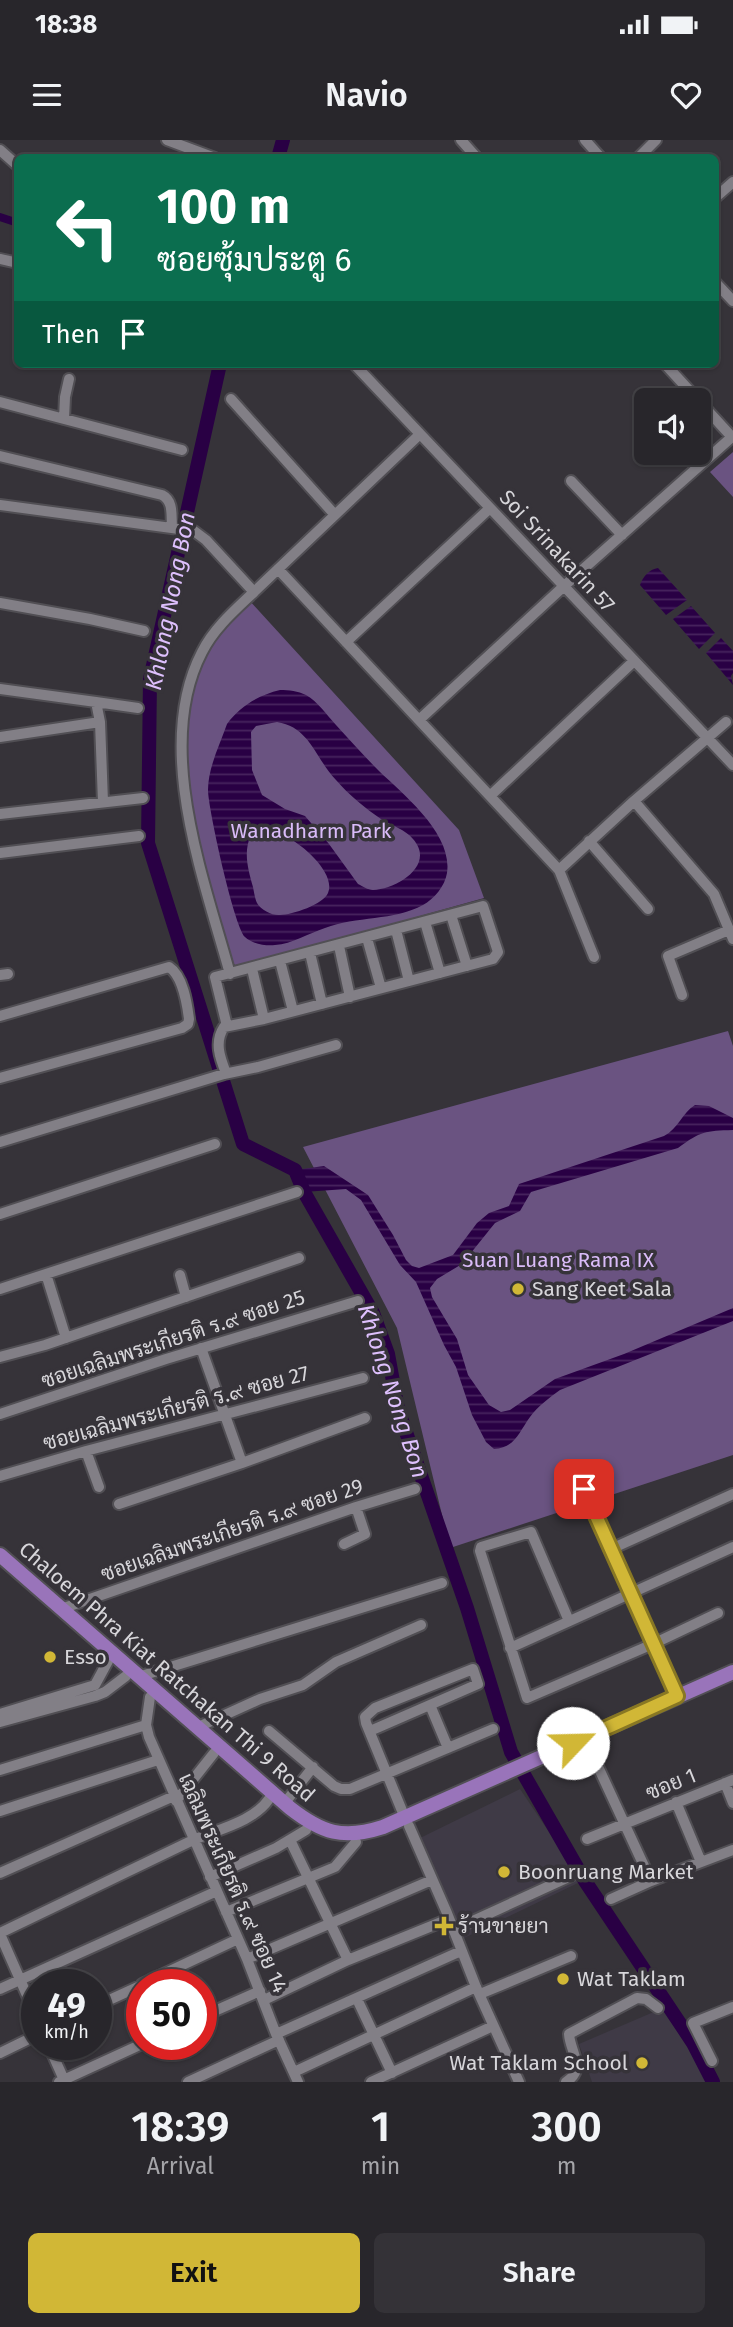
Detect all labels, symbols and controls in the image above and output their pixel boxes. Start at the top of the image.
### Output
text: 18:38 [35,9,97,40]
icon: menu [28,76,66,114]
text: Navio [325,76,408,114]
icon: heart [667,76,705,114]
text: 100 m [157,177,290,236]
icon: left [42,182,133,273]
text: ซอยซุ้มประตู 6 [157,241,352,279]
icon: arrive [114,315,152,353]
text: Then [42,319,100,350]
map controls [634,388,711,465]
button: sound [634,388,711,465]
street label: Soi Srinakarin 57 [494,485,620,617]
water label: Khlong Nong Bon [139,509,201,693]
park label: Wanadharm Park [230,818,392,844]
park label: Suan Luang Rama IX [462,1247,655,1273]
place label: Sang Keet Sala [532,1276,672,1302]
marker: Sang Keet Sala [510,1281,526,1297]
street label: ซอยเฉลิมพระเกียรติ ร.๙ ซอย 25 [38,1284,308,1394]
water label: Khlong Nong Bon [352,1301,434,1481]
street label: ซอยเฉลิมพระเกียรติ ร.๙ ซอย 27 [40,1360,312,1456]
pin [554,1459,614,1519]
icon: arrive [565,1470,603,1508]
street label: ซอยเฉลิมพระเกียรติ ร.๙ ซอย 29 [97,1473,367,1587]
street label: Chaloem Phra Kiat Ratchakan Thi 9 Road [14,1536,320,1808]
place label: Esso [64,1644,107,1670]
marker: Esso [42,1649,58,1665]
position arrow [536,1706,610,1780]
street label: ซอย 1 [642,1762,700,1806]
street label: เฉลิมพระเกียรติ ร.๙ ซอย 14 [173,1769,293,1997]
place label: Boonruang Market [518,1859,694,1885]
marker: Boonruang Market [496,1864,512,1880]
place label: ร้านขายยา [458,1913,549,1939]
marker: ร้านขายยา [436,1918,452,1934]
place label: Wat Taklam [577,1966,686,1992]
speed limit sign: 50 [126,1969,217,2060]
marker: Wat Taklam [555,1971,571,1987]
text: 49 [47,1984,86,2026]
text: km/h [44,2021,89,2043]
place label: Wat Taklam School [449,2050,628,2076]
marker: Wat Taklam School [634,2055,650,2071]
text: 18:39 [131,2102,229,2152]
text: 1 [371,2102,390,2152]
text: 300 [532,2102,602,2152]
text: Arrival [147,2152,214,2180]
text: min [361,2152,400,2180]
text: m [557,2152,577,2180]
button: Exit [28,2233,360,2313]
button: Share [374,2233,705,2313]

